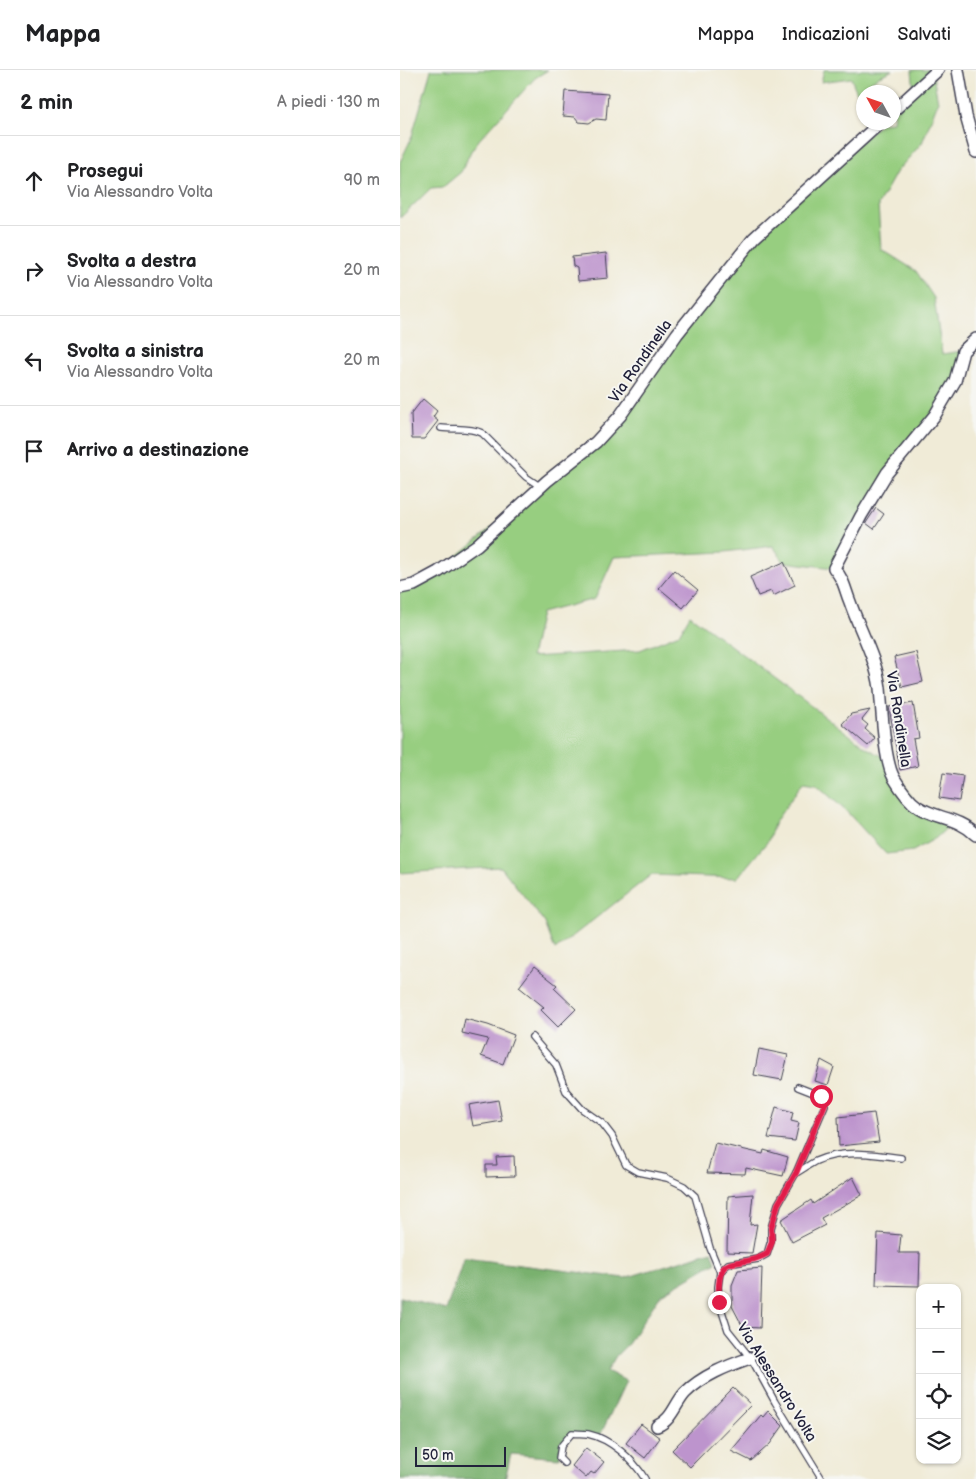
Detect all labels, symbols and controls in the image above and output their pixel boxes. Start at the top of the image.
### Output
text: Mappa [25,20,101,49]
text: Mappa [697,24,754,45]
text: Indicazioni [782,24,870,45]
text: Salvati [898,24,951,45]
north arrow [856,85,901,130]
text: 2 min [20,90,73,115]
text: A piedi · 130 m [277,93,380,112]
text: Prosegui [67,160,143,183]
icon: ahead [20,167,48,195]
text: 90 m [344,171,380,190]
text: Via Alessandro Volta [67,183,213,202]
text: Svolta a destra [67,250,197,273]
icon: right [20,257,48,285]
text: 20 m [344,261,380,280]
text: Via Alessandro Volta [67,273,213,292]
street label: Via Rondinella [605,316,676,407]
text: Svolta a sinistra [67,340,204,363]
icon: left [20,347,48,375]
text: 20 m [344,351,380,370]
text: Via Alessandro Volta [67,363,213,382]
icon: arrive [20,437,48,465]
text: Arrivo a destinazione [67,439,249,462]
street label: Via Rondinella [881,669,916,769]
route start [810,1085,833,1108]
map controls [916,1284,961,1464]
button: + [916,1284,961,1329]
route end [708,1291,731,1314]
street label: Via Alessandro Volta [732,1319,821,1445]
button: − [916,1329,961,1374]
button: locate [916,1374,961,1419]
button: layers [916,1419,961,1464]
scale bar [415,1444,506,1467]
text: 50 m [422,1447,454,1464]

